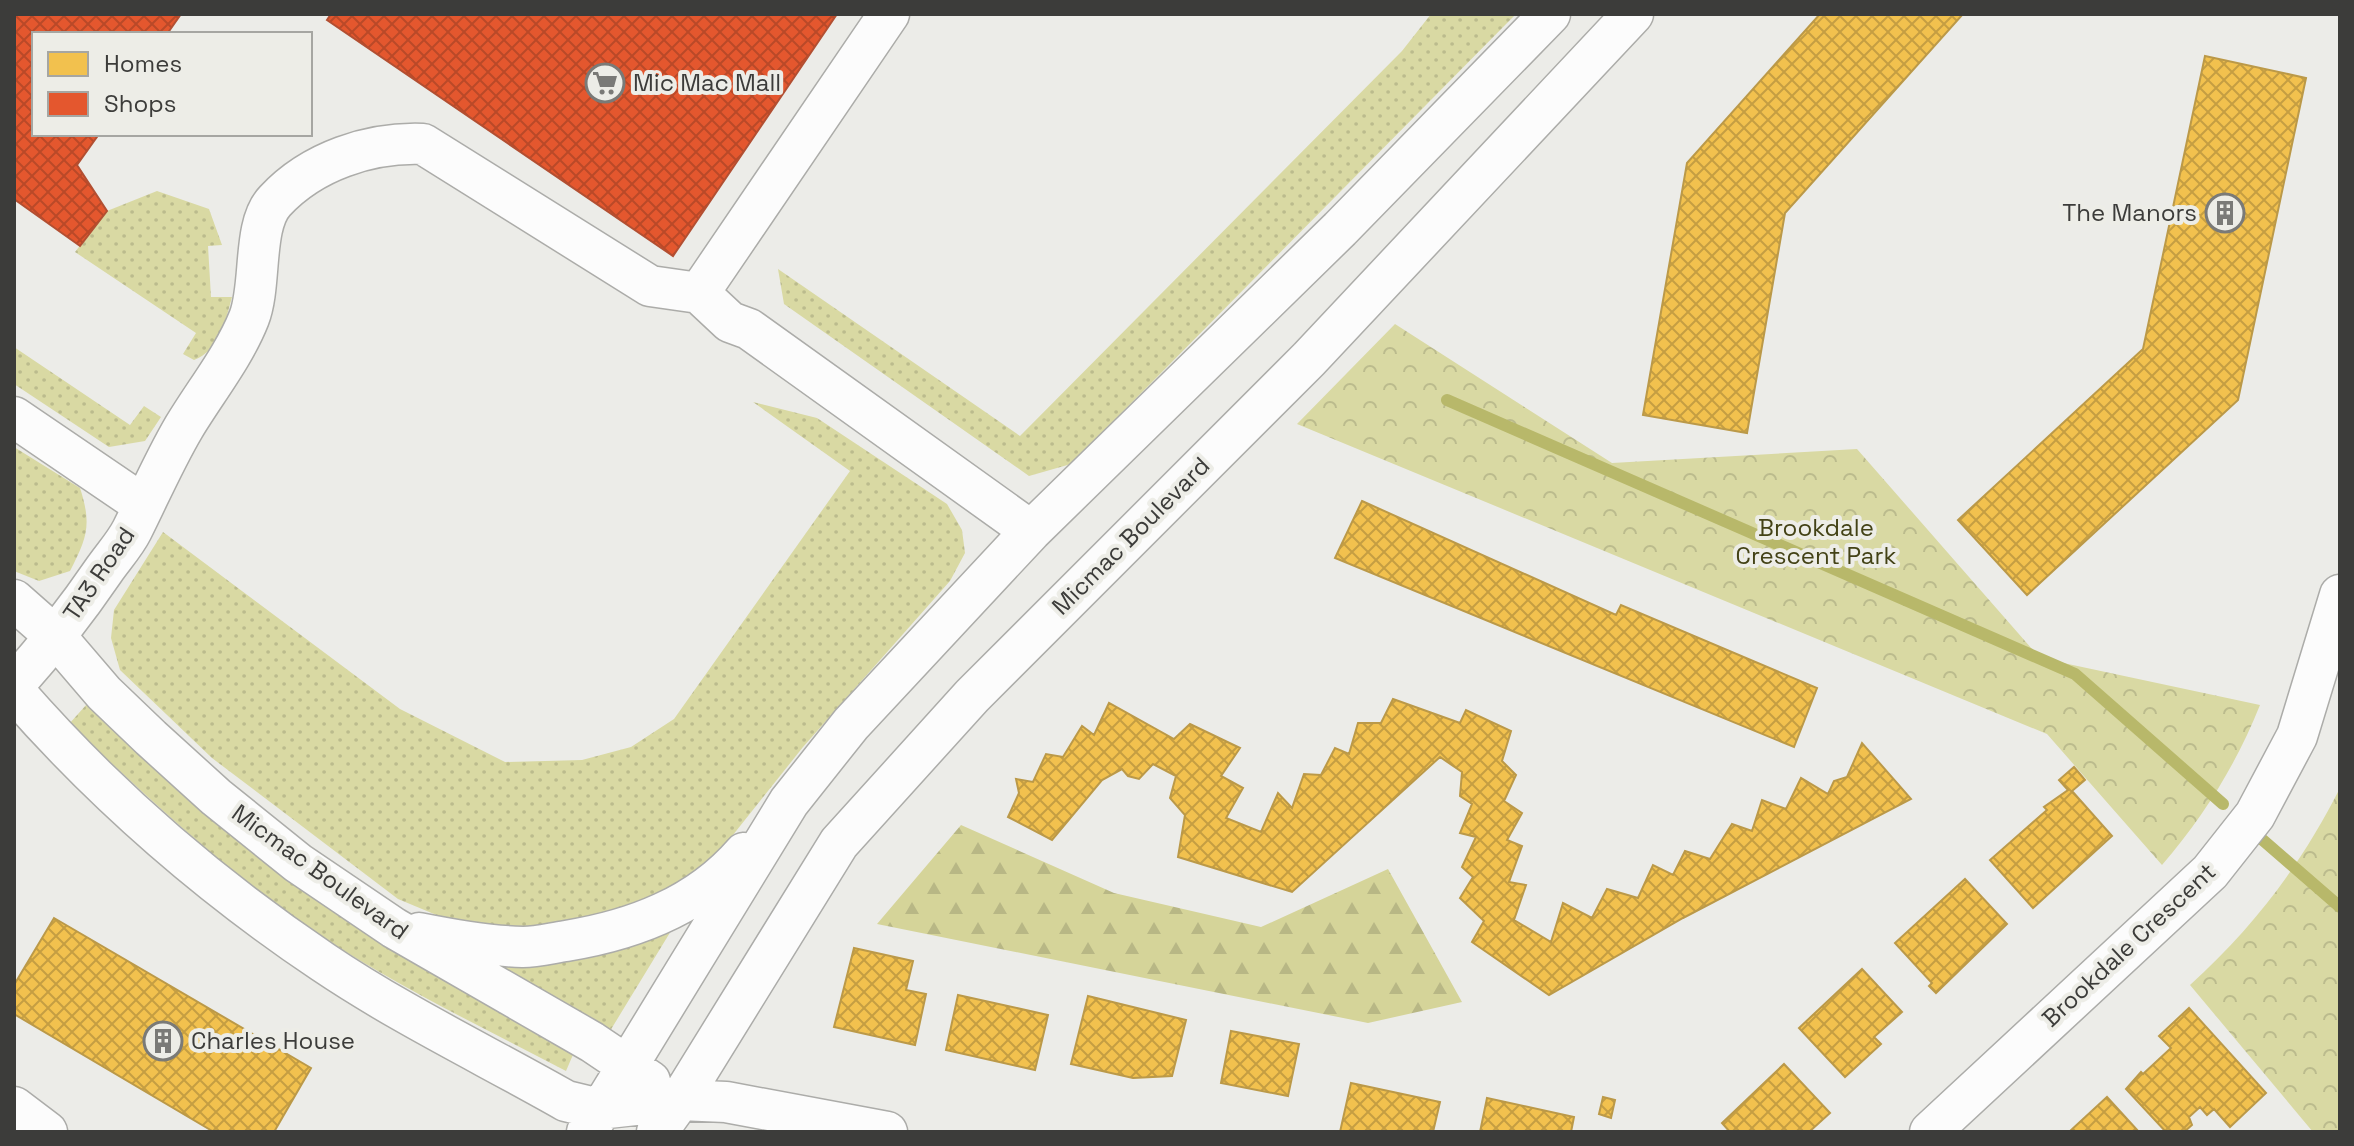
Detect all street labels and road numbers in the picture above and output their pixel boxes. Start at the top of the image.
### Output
street label: Micmac Boulevard [1045,450,1216,621]
street label: TA3 Road [56,521,141,627]
street label: Micmac Boulevard [226,797,415,946]
street label: Brookdale Crescent [2035,856,2222,1033]

